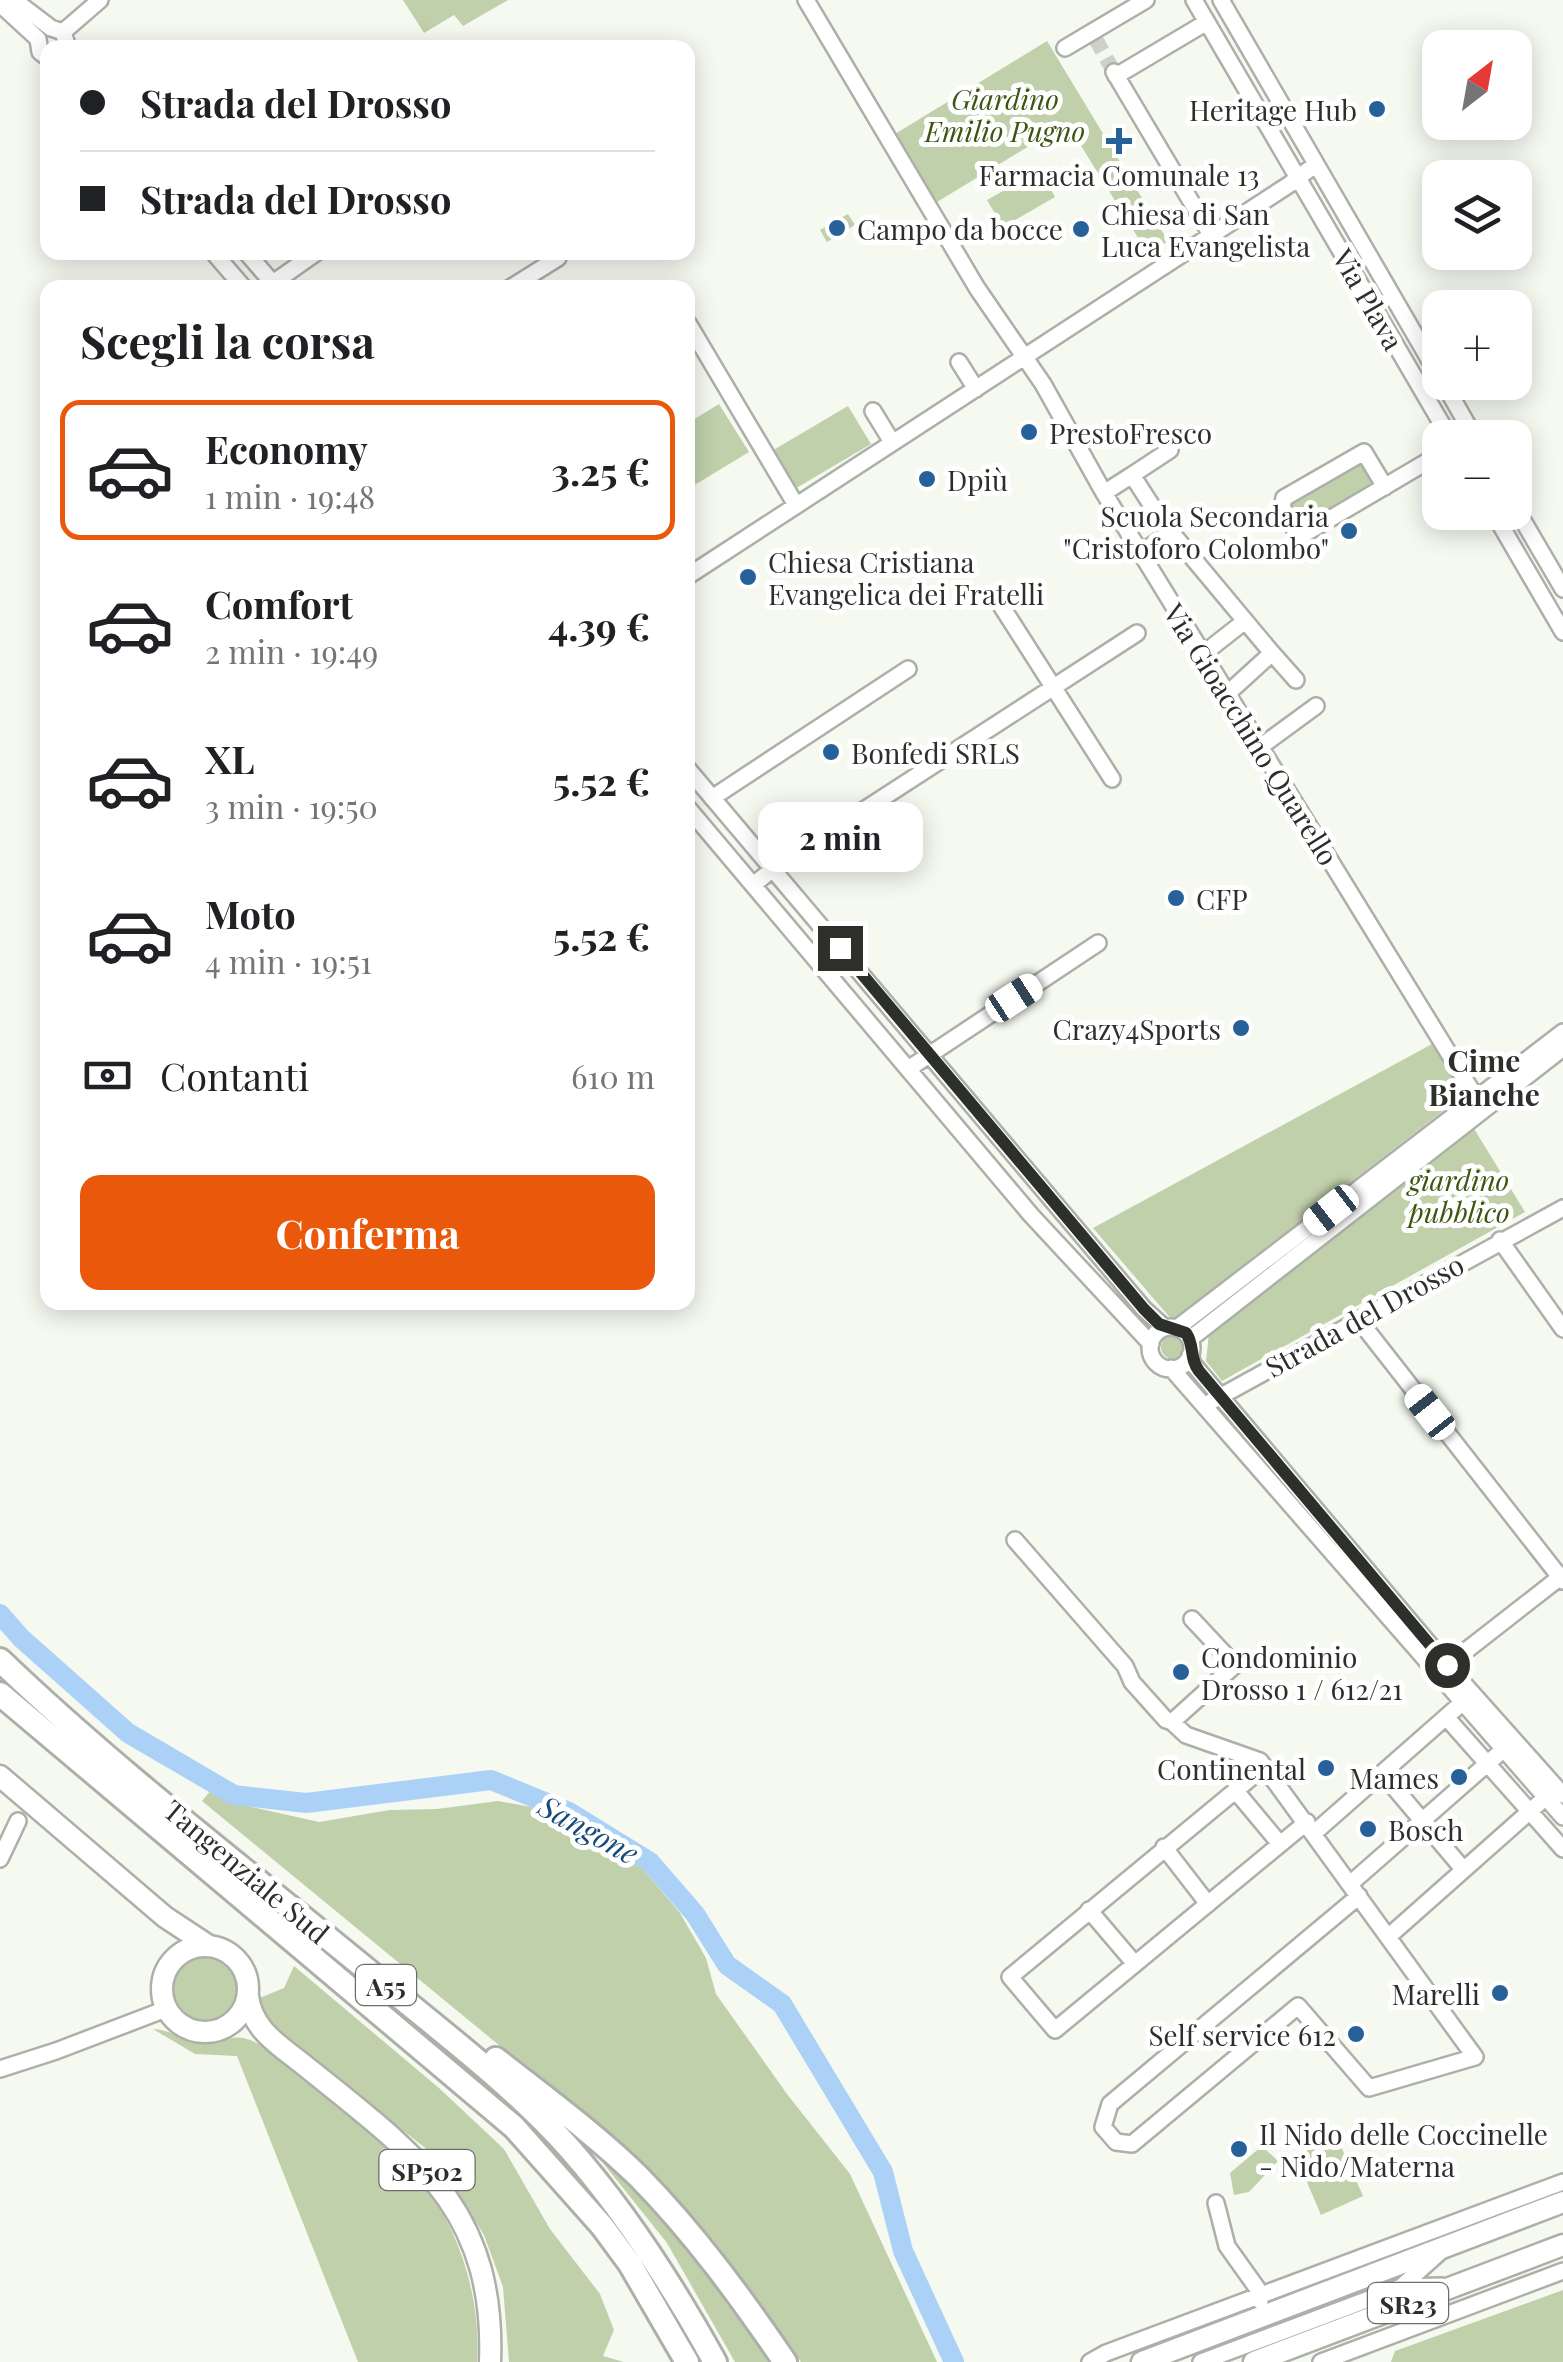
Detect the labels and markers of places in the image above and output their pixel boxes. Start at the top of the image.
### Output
place label: Heritage Hub [1189,91,1357,128]
marker: Heritage Hub [1366,98,1388,120]
marker: Farmacia Comunale 13 [1108,130,1130,152]
place label: Farmacia Comunale 13 [979,156,1259,193]
place label: Chiesa di San Luca Evangelista [1101,195,1310,264]
place label: Campo da bocce [857,210,1063,247]
marker: Campo da bocce [826,217,848,239]
marker: Chiesa di San Luca Evangelista [1070,218,1092,240]
place label: PrestoFresco [1049,414,1212,451]
marker: PrestoFresco [1018,421,1040,443]
place label: Dpiù [947,461,1008,498]
marker: Dpiù [916,468,938,490]
place label: Scuola Secondaria "Cristoforo Colombo" [1063,497,1329,566]
marker: Scuola Secondaria "Cristoforo Colombo" [1338,520,1360,542]
place label: Chiesa Cristiana Evangelica dei Fratelli [768,543,1044,612]
marker: Chiesa Cristiana Evangelica dei Fratelli [737,566,759,588]
place label: Bonfedi SRLS [851,734,1020,771]
marker: Bonfedi SRLS [820,741,842,763]
place label: CFP [1196,880,1248,917]
marker: CFP [1165,887,1187,909]
place label: Crazy4Sports [1052,1010,1221,1047]
marker: Crazy4Sports [1230,1017,1252,1039]
place label: Condominio Drosso 1 / 612/21 [1201,1638,1403,1707]
marker: Condominio Drosso 1 / 612/21 [1170,1661,1192,1683]
place label: Continental [1157,1750,1306,1787]
marker: Continental [1315,1757,1337,1779]
place label: Mames [1349,1759,1439,1796]
marker: Mames [1448,1766,1470,1788]
place label: Bosch [1388,1811,1464,1848]
marker: Bosch [1357,1818,1379,1840]
place label: Marelli [1392,1975,1480,2012]
marker: Marelli [1489,1982,1511,2004]
place label: Self service 612 [1148,2016,1336,2053]
marker: Self service 612 [1345,2023,1367,2045]
place label: Il Nido delle Coccinelle - Nido/Materna [1259,2115,1548,2184]
marker: Il Nido delle Coccinelle - Nido/Materna [1228,2138,1250,2160]

